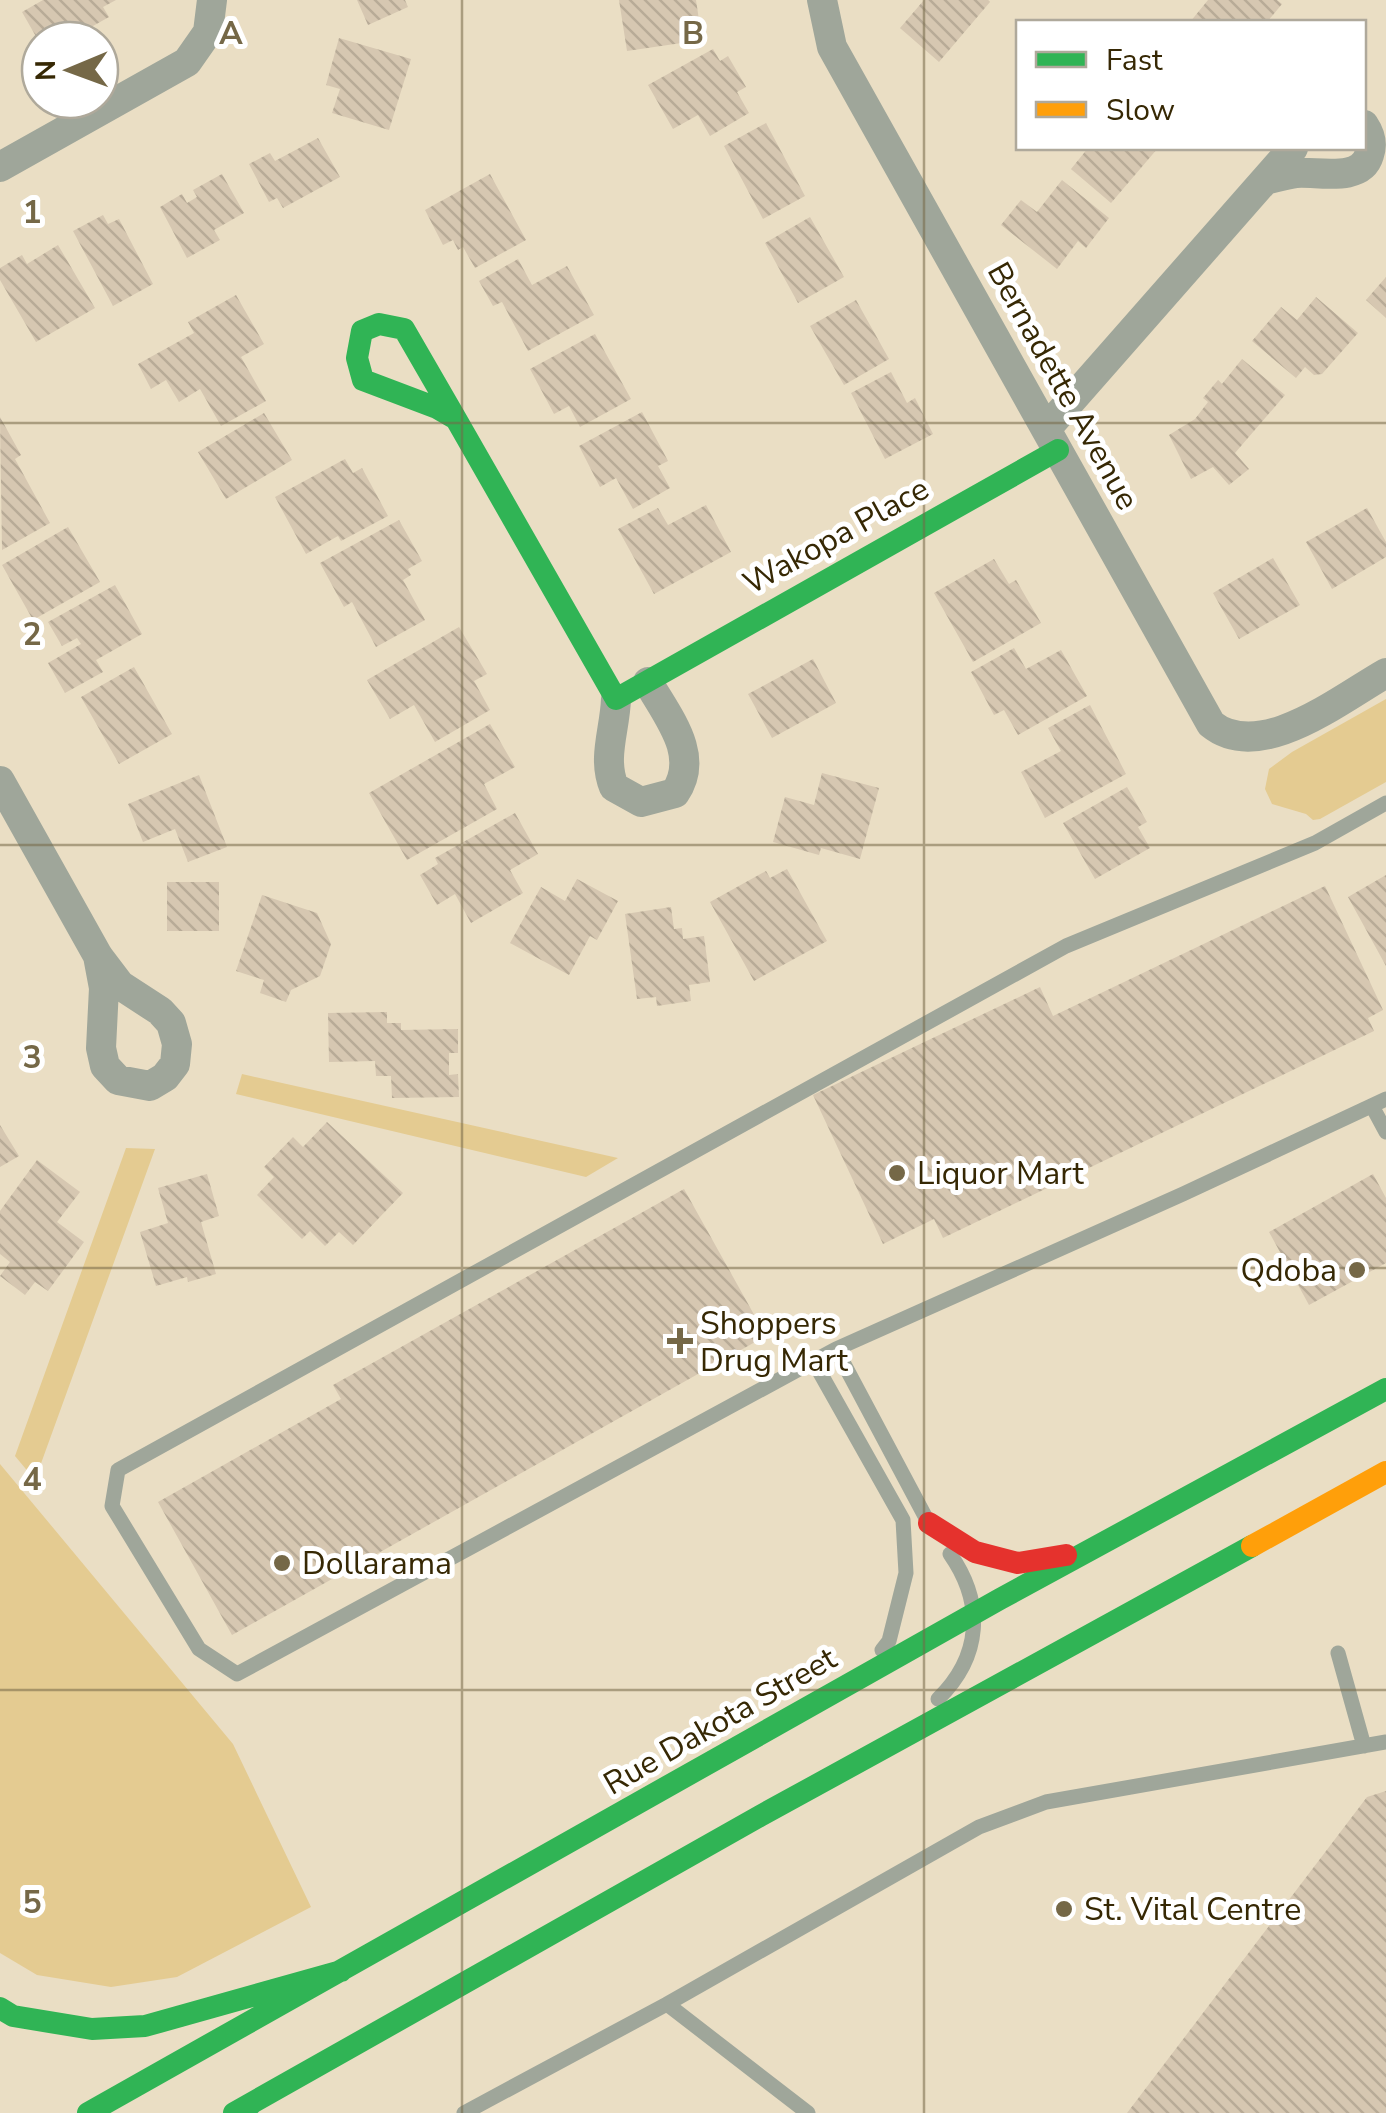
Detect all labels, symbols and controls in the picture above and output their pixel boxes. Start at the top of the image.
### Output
text: A [219,12,243,55]
text: B [682,12,704,55]
north arrow [20,20,120,120]
legend [1016,20,1366,150]
text: Fast [1106,40,1163,81]
text: N [27,60,65,81]
text: Slow [1106,90,1175,131]
text: 1 [22,191,42,234]
street label: Bernadette Avenue [977,254,1149,518]
street label: Wakopa Place [736,467,936,605]
text: 2 [22,613,42,656]
text: 3 [22,1036,42,1079]
place label: Liquor Mart [917,1152,1085,1195]
marker: Liquor Mart [886,1162,908,1184]
place label: Qdoba [1240,1249,1337,1292]
marker: Qdoba [1346,1259,1368,1281]
place label: Shoppers Drug Mart [700,1302,849,1382]
marker: Shoppers Drug Mart [669,1330,691,1352]
text: 4 [22,1458,42,1501]
place label: Dollarama [302,1542,452,1585]
marker: Dollarama [271,1552,293,1574]
street label: Rue Dakota Street [596,1636,845,1805]
text: 5 [22,1881,42,1924]
place label: St. Vital Centre [1084,1888,1301,1931]
marker: St. Vital Centre [1053,1898,1075,1920]

